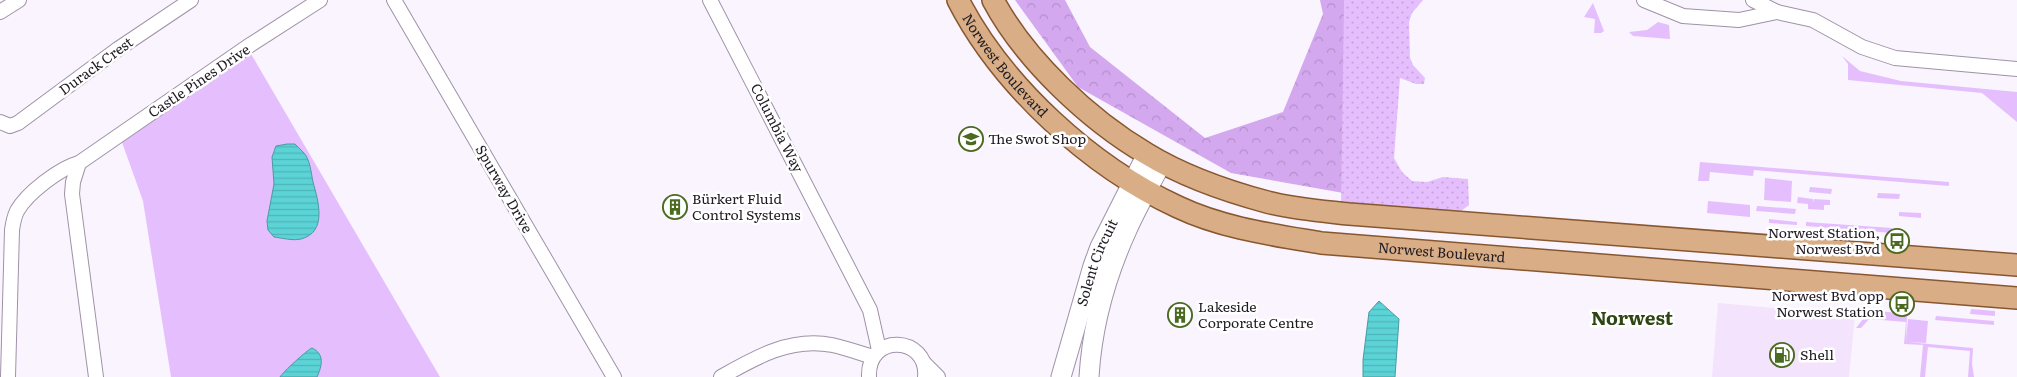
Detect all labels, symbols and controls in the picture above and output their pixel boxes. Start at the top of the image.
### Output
street label: Norwest Boulevard [958,9,1053,121]
street label: Durack Crest [54,31,137,99]
street label: Castle Pines Drive [144,39,253,122]
street label: Columbia Way [747,79,809,176]
school or university icon: The Swot Shop [958,126,984,152]
place label: The Swot Shop [988,128,1086,148]
street label: Spurway Drive [472,141,538,236]
place label: Bürkert Fluid Control Systems [692,188,801,224]
building icon: Bürkert Fluid Control Systems [662,194,688,220]
street label: Solent Circuit [1071,215,1122,308]
place label: Norwest Station, Norwest Bvd [1768,222,1880,258]
bus stop icon: Norwest Station, Norwest Bvd [1884,228,1910,254]
street label: Norwest Boulevard [1377,237,1507,267]
place label: Norwest Bvd opp Norwest Station [1771,285,1884,321]
bus stop icon: Norwest Bvd opp Norwest Station [1889,291,1915,317]
place label: Lakeside Corporate Centre [1198,296,1313,332]
building icon: Lakeside Corporate Centre [1167,302,1193,328]
district label: Norwest [1591,303,1674,331]
fuel station icon: Shell [1769,342,1795,368]
place label: Shell [1800,344,1834,364]

